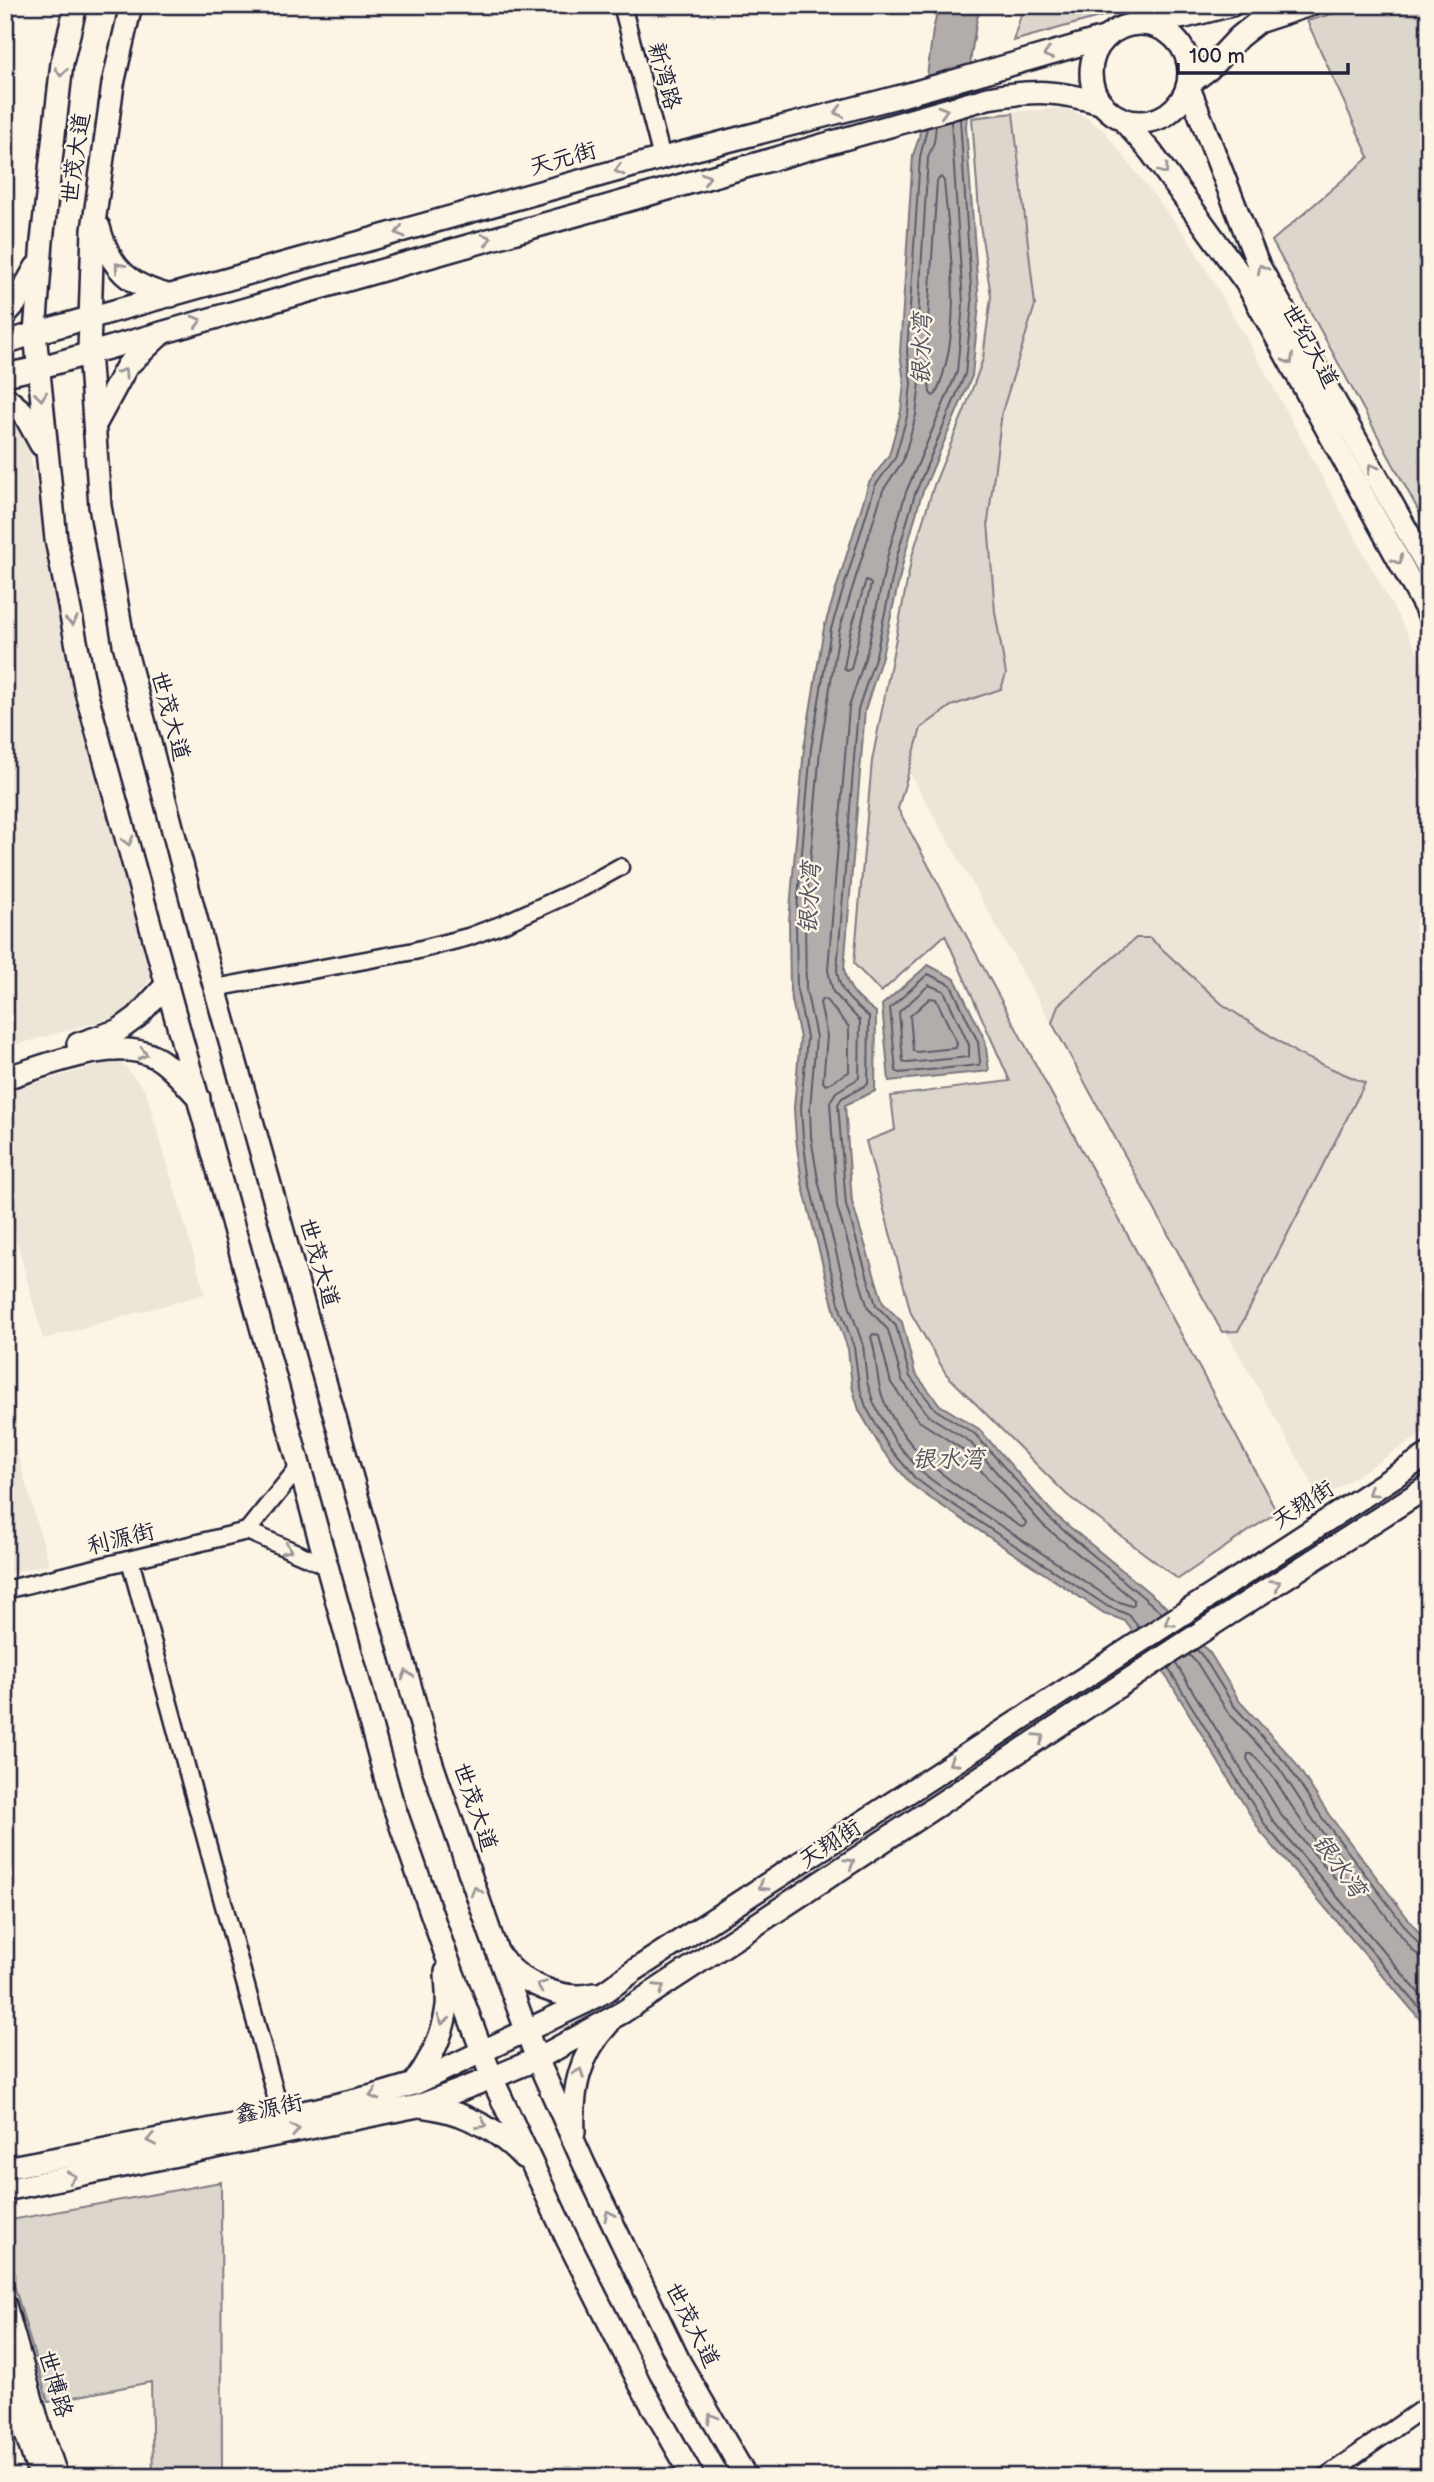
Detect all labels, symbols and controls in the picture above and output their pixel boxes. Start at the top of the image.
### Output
scale bar [1178,32,1348,76]
street label: 新湾路 [642,39,686,113]
text: 100 m [1189,44,1245,69]
one-way arrow [1043,45,1055,60]
one-way arrow [54,66,69,78]
one-way arrow [833,104,845,118]
one-way arrow [937,105,949,119]
street label: 世茂大道 [56,110,96,206]
street label: 天元街 [526,136,600,182]
one-way arrow [613,162,625,177]
one-way arrow [1156,162,1169,175]
one-way arrow [700,171,712,186]
one-way arrow [394,223,406,238]
one-way arrow [481,233,493,248]
one-way arrow [115,263,127,276]
one-way arrow [1256,263,1270,276]
street label: 世纪大道 [1275,299,1345,393]
water label: 银水湾 [907,310,937,385]
one-way arrow [191,314,203,329]
one-way arrow [1280,353,1294,366]
one-way arrow [115,368,128,381]
one-way arrow [33,390,48,401]
one-way arrow [1367,462,1380,475]
one-way arrow [1390,552,1403,565]
one-way arrow [64,615,79,627]
street label: 世茂大道 [145,668,195,764]
one-way arrow [119,835,134,847]
water label: 银水湾 [794,858,827,935]
one-way arrow [137,1046,149,1060]
street label: 世茂大道 [293,1215,345,1311]
water label: 银水湾 [912,1445,987,1474]
street label: 天翔街 [1266,1474,1340,1536]
one-way arrow [1367,1483,1380,1496]
street label: 利源街 [84,1517,158,1561]
one-way arrow [280,1541,292,1555]
one-way arrow [1268,1580,1281,1593]
one-way arrow [1164,1613,1177,1626]
one-way arrow [401,1669,416,1681]
one-way arrow [1032,1733,1045,1746]
one-way arrow [948,1754,961,1767]
street label: 世茂大道 [447,1759,503,1855]
street label: 天翔街 [793,1813,867,1875]
water label: 银水湾 [1306,1828,1374,1906]
one-way arrow [842,1859,855,1871]
one-way arrow [758,1878,771,1891]
one-way arrow [470,1886,484,1898]
one-way arrow [535,1980,547,1994]
one-way arrow [652,1984,665,1996]
one-way arrow [437,2014,451,2026]
one-way arrow [571,2068,585,2080]
one-way arrow [368,2087,380,2102]
street label: 鑫源街 [232,2088,306,2130]
one-way arrow [475,2116,487,2129]
one-way arrow [289,2124,301,2139]
one-way arrow [145,2132,157,2147]
one-way arrow [66,2170,78,2185]
one-way arrow [603,2210,617,2222]
street label: 世茂大道 [659,2278,725,2372]
street label: 世博路 [32,2347,78,2421]
one-way arrow [707,2412,720,2425]

